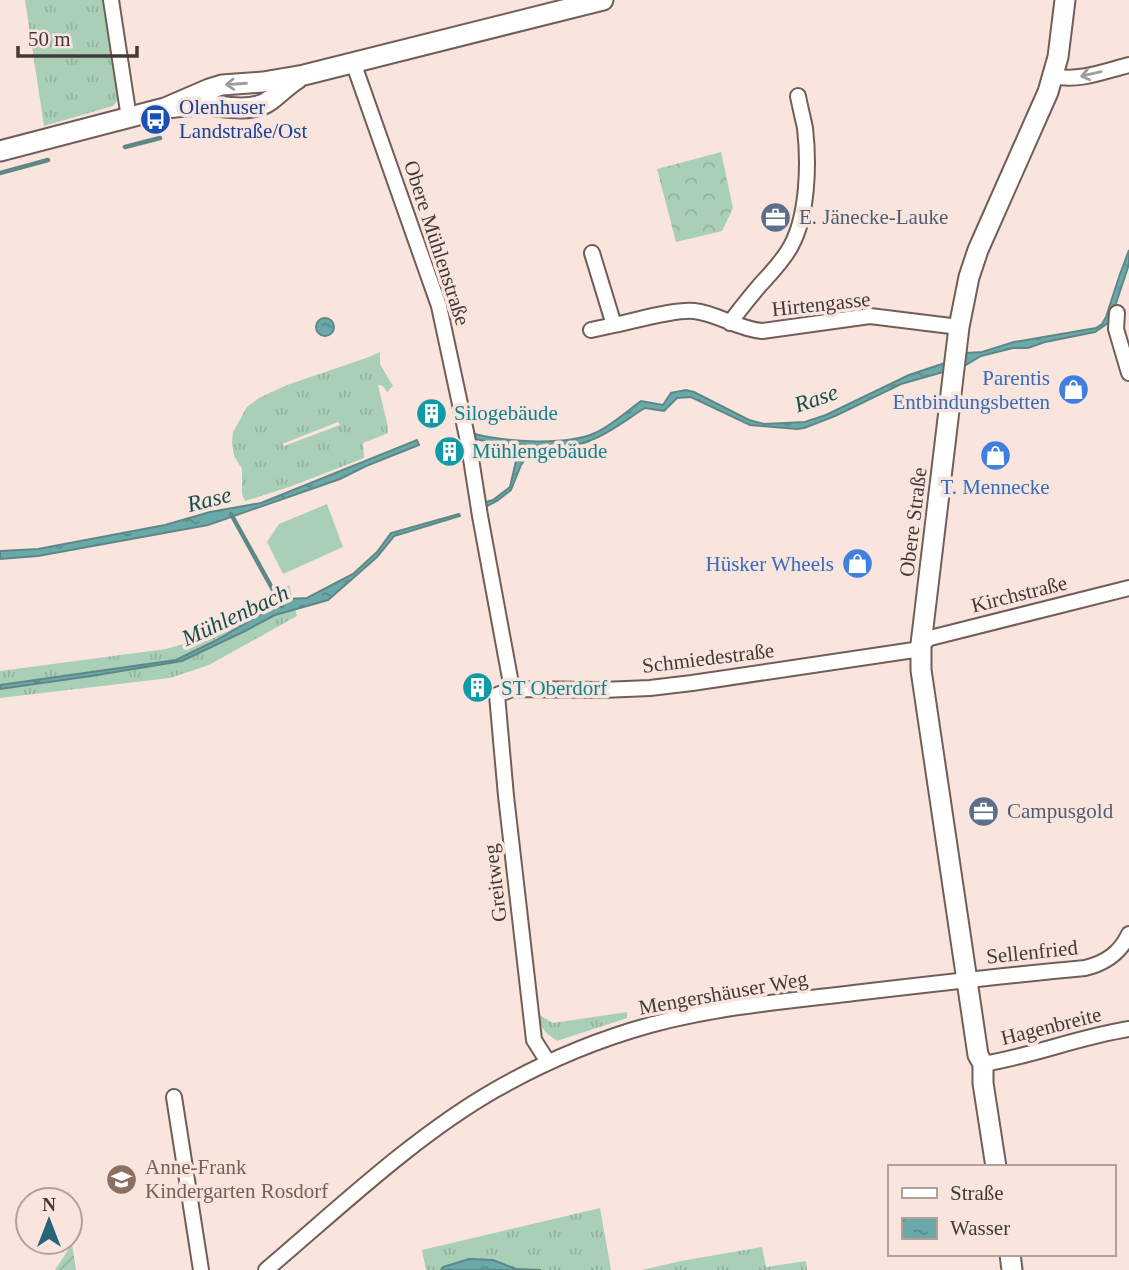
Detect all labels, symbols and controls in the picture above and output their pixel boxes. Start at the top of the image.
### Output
scale bar [18,14,136,58]
text: 50 m [28,27,71,51]
one-way arrow [1081,68,1103,81]
one-way arrow [226,78,248,91]
place label: Olenhuser Landstraße/Ost [179,95,307,143]
bus stop icon: Olenhuser Landstraße/Ost [139,102,173,136]
street label: Obere Mühlenstraße [399,157,475,329]
office icon: E. Jänecke-Lauke [759,200,793,234]
place label: E. Jänecke-Lauke [799,205,948,229]
street label: Hirtengasse [770,287,872,321]
place label: Parentis Entbindungsbetten [893,366,1050,414]
shop icon: Parentis Entbindungsbetten [1056,373,1090,407]
water label: Rase [790,379,841,418]
building icon: Silogebäude [414,396,448,430]
place label: Silogebäude [454,401,558,425]
building icon: Mühlengebäude [432,434,466,468]
shop icon: T. Mennecke [978,438,1012,472]
place label: Mühlengebäude [472,439,607,463]
street label: Obere Straße [894,466,932,578]
place label: T. Mennecke [940,475,1050,499]
water label: Rase [183,482,234,517]
shop icon: Hüsker Wheels [840,547,874,581]
place label: Hüsker Wheels [706,552,834,576]
street label: Kirchstraße [969,571,1069,617]
water label: Mühlenbach [177,580,293,651]
street label: Schmiedestraße [641,638,775,678]
building icon: ST Oberdorf [461,671,495,705]
place label: ST Oberdorf [501,676,607,700]
office icon: Campusgold [967,794,1001,828]
place label: Campusgold [1007,799,1114,823]
street label: Greitweg [478,842,512,923]
street label: Sellenfried [985,935,1080,969]
street label: Mengershäuser Weg [637,966,810,1020]
street label: Hagenbreite [998,1002,1104,1050]
place label: Anne-Frank Kindergarten Rosdorf [145,1155,328,1203]
school or university icon: Anne-Frank Kindergarten Rosdorf [105,1162,139,1196]
legend [888,1165,1115,1256]
text: Straße [950,1181,1004,1205]
north arrow [14,1186,84,1256]
text: N [42,1194,56,1215]
text: Wasser [950,1216,1010,1240]

